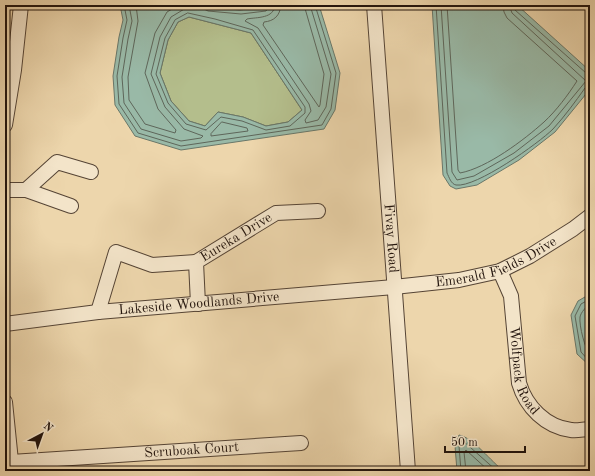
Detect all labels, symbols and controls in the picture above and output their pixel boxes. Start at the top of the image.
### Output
street label: Fivay Road [382,203,401,274]
street label: Eureka Drive [198,210,274,265]
street label: Emerald Fields Drive [434,234,559,290]
street label: Lakeside Woodlands Drive [118,290,280,317]
street label: Wolfpack Road [507,326,542,418]
north arrow [22,414,62,454]
text: N [41,421,55,435]
scale bar [445,428,525,454]
text: 50 m [451,436,478,449]
street label: Scruboak Court [144,440,239,460]

